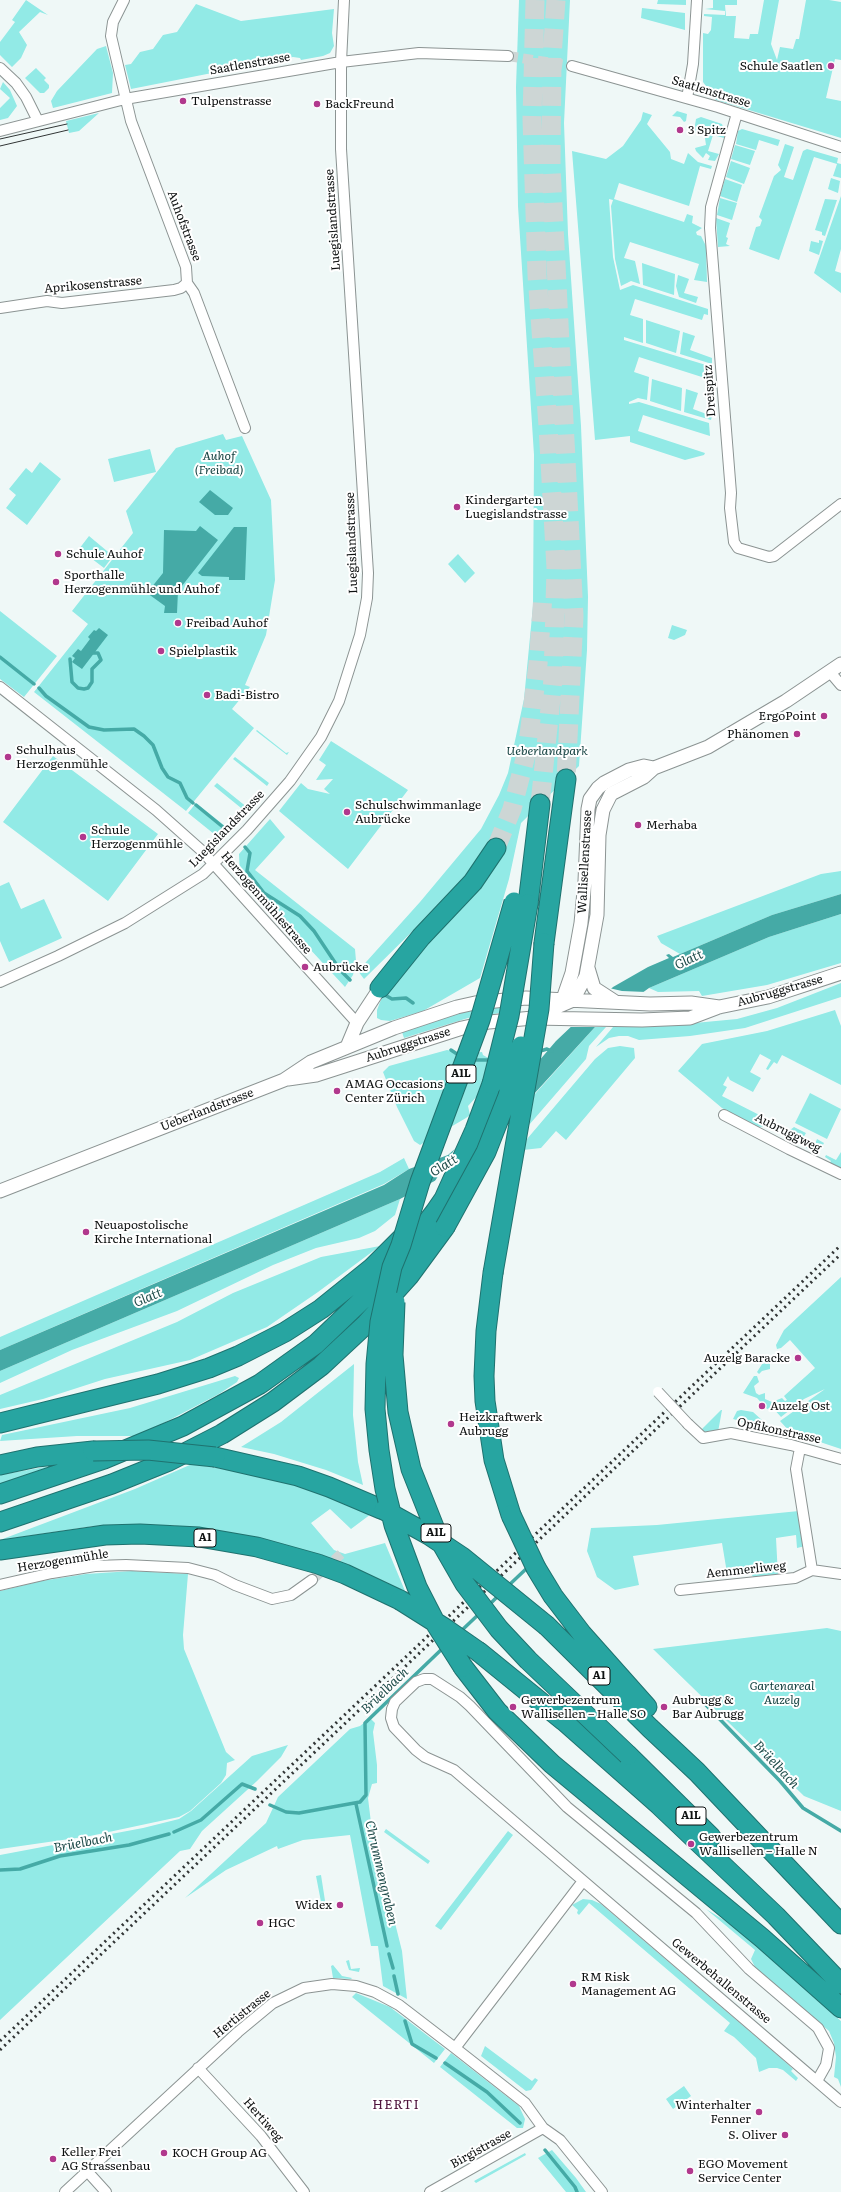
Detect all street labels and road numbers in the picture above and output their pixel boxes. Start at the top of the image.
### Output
street label: Saatlenstrasse [209,50,291,78]
street label: Saatlenstrasse [670,73,752,111]
street label: Luegislandstrasse [322,169,344,271]
street label: Auhofstrasse [164,189,204,263]
street label: Aprikosenstrasse [44,274,142,296]
street label: Dreispitz [701,365,719,417]
street label: Luegislandstrasse [343,492,361,594]
street label: Luegislandstrasse [186,787,268,871]
street label: Wallisellenstrasse [575,810,595,914]
street label: Herzogenmühlestrasse [218,849,314,957]
street label: Aubruggstrasse [736,972,824,1010]
street label: Aubruggstrasse [364,1025,452,1065]
road number: A1L [446,1065,476,1083]
street label: Ueberlandstrasse [158,1086,256,1134]
street label: Aubruggweg [752,1110,824,1156]
street label: Opfikonstrasse [736,1415,822,1447]
road number: A1L [421,1524,451,1542]
road number: A1 [194,1529,216,1547]
street label: Herzogenmühle [16,1547,110,1575]
street label: Aemmerliweg [705,1559,787,1581]
road number: A1 [588,1667,610,1685]
road number: A1L [676,1807,706,1825]
street label: Gewerbehallenstrasse [668,1935,774,2027]
street label: Hertistrasse [210,1987,274,2041]
street label: Hertiweg [240,2095,286,2145]
street label: Birgistrasse [448,2126,514,2172]

